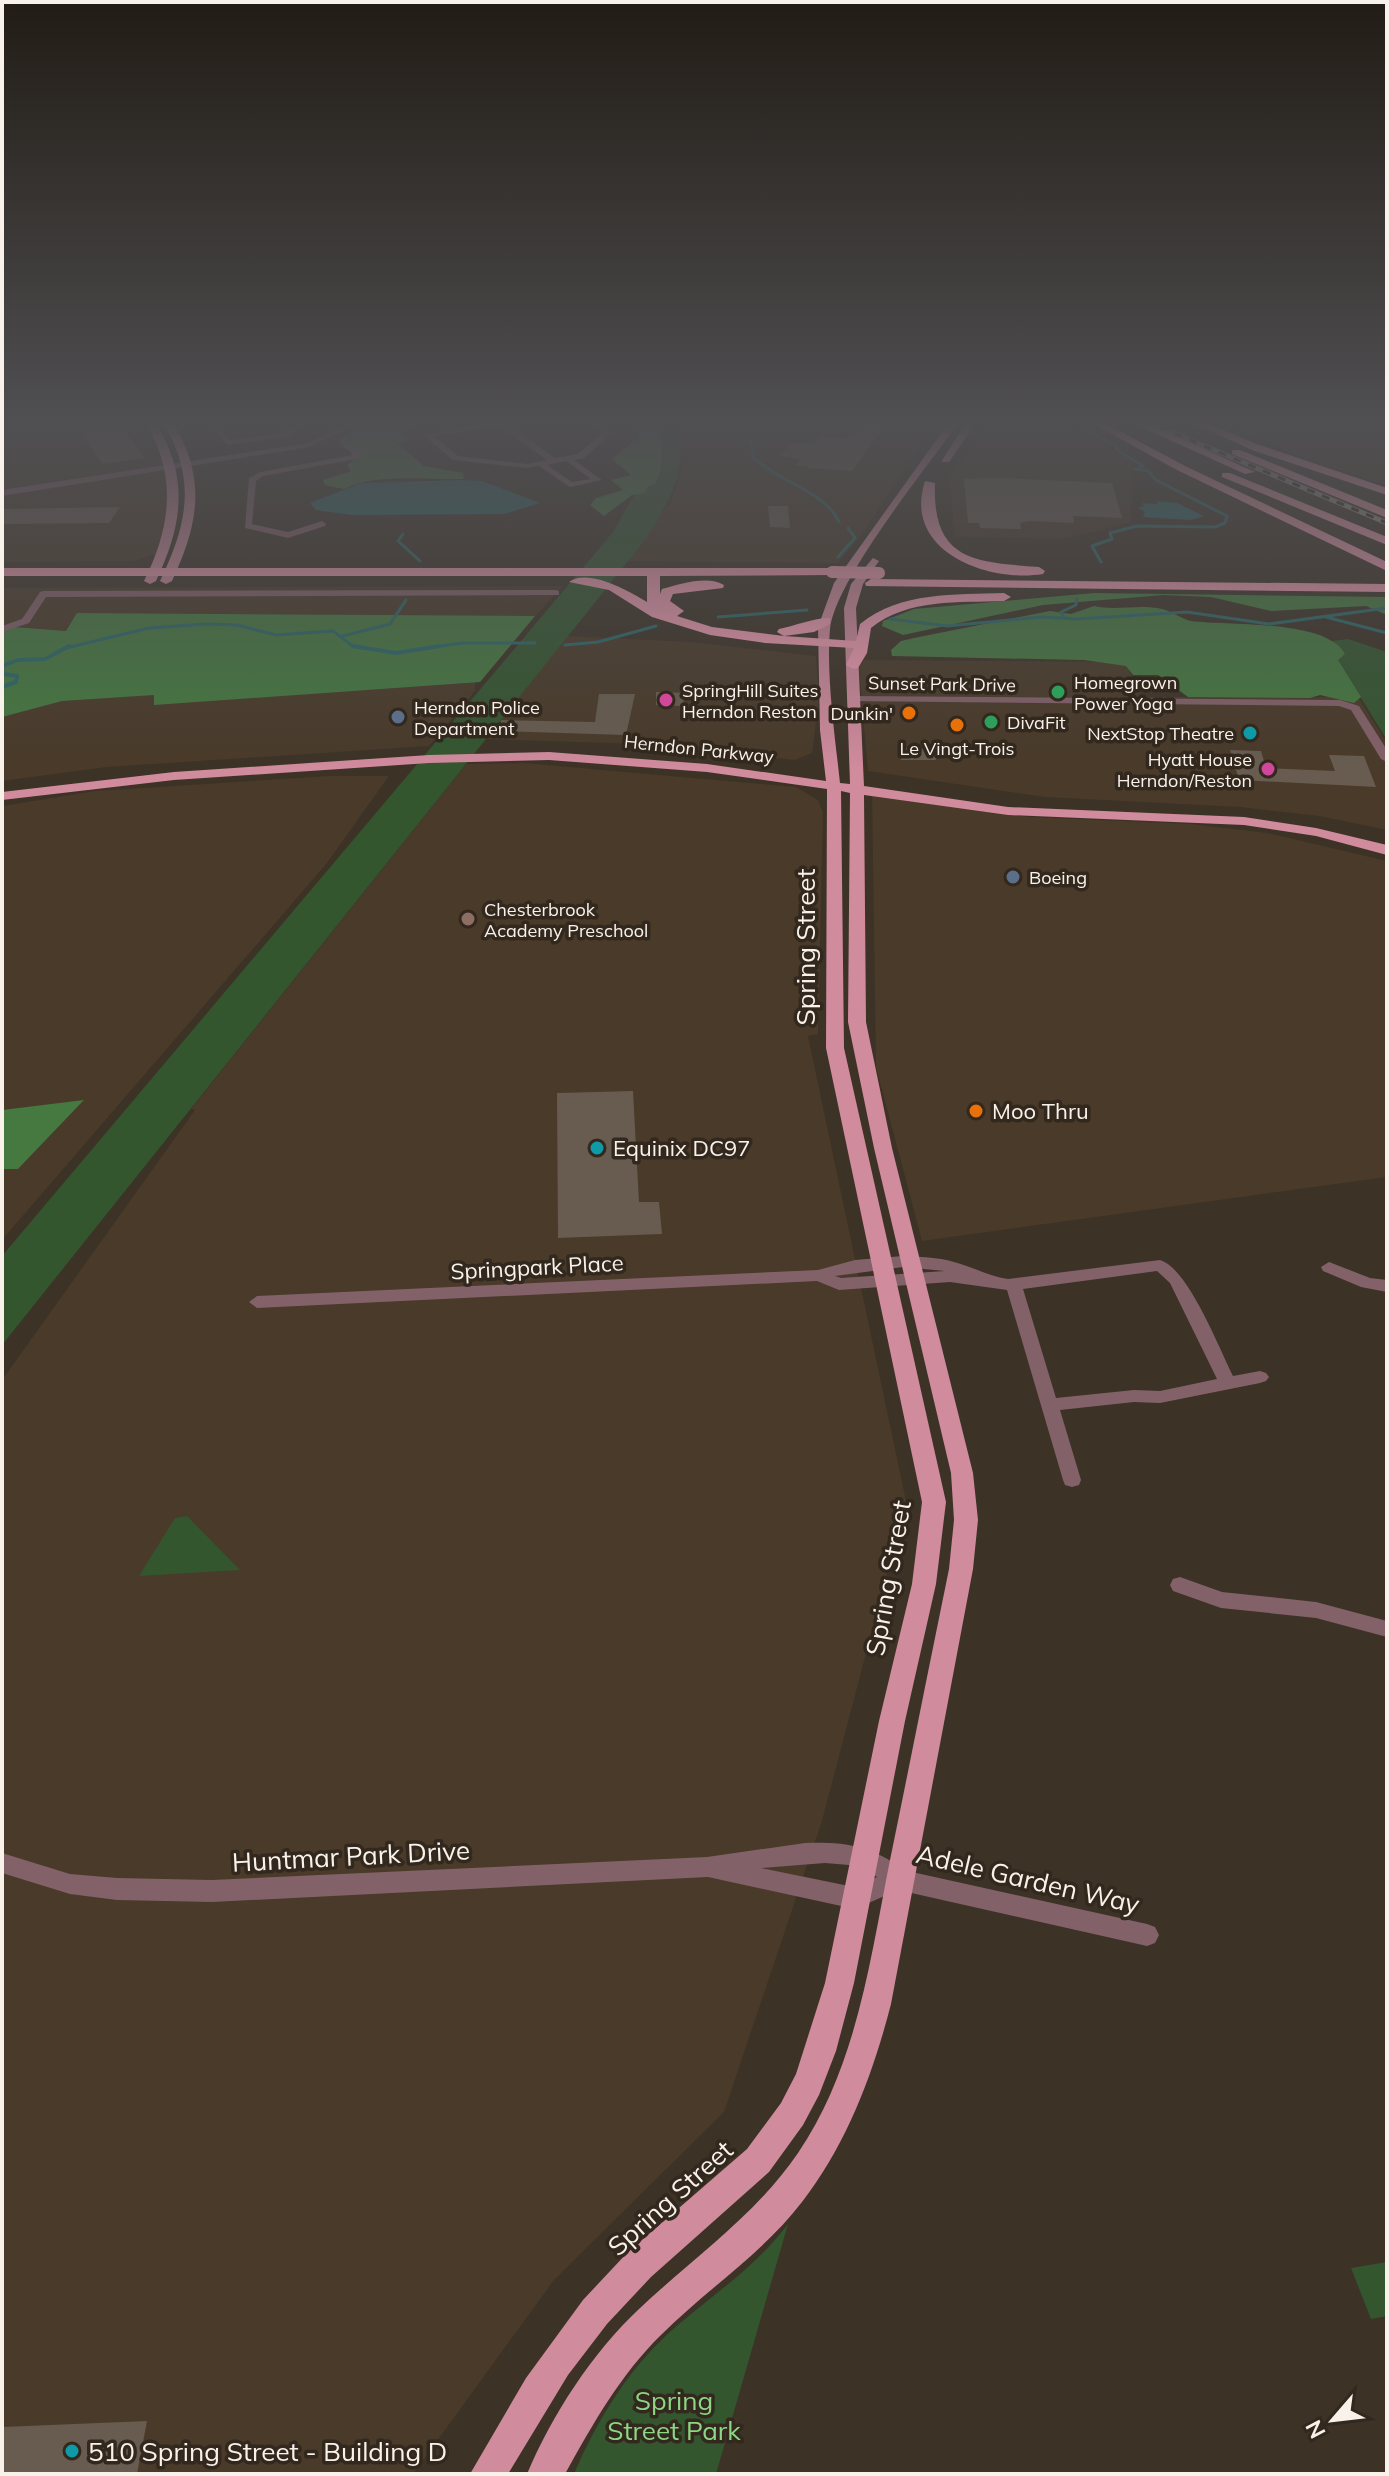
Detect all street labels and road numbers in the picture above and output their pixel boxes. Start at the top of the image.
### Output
street label: Sunset Park Drive [868,671,1016,697]
street label: Herndon Parkway [623,730,775,768]
street label: Spring Street [789,868,822,1026]
street label: Springpark Place [450,1248,624,1286]
street label: Spring Street [858,1498,918,1658]
street label: Huntmar Park Drive [231,1833,471,1879]
street label: Adele Garden Way [913,1837,1143,1921]
street label: Spring Street [601,2133,739,2263]

